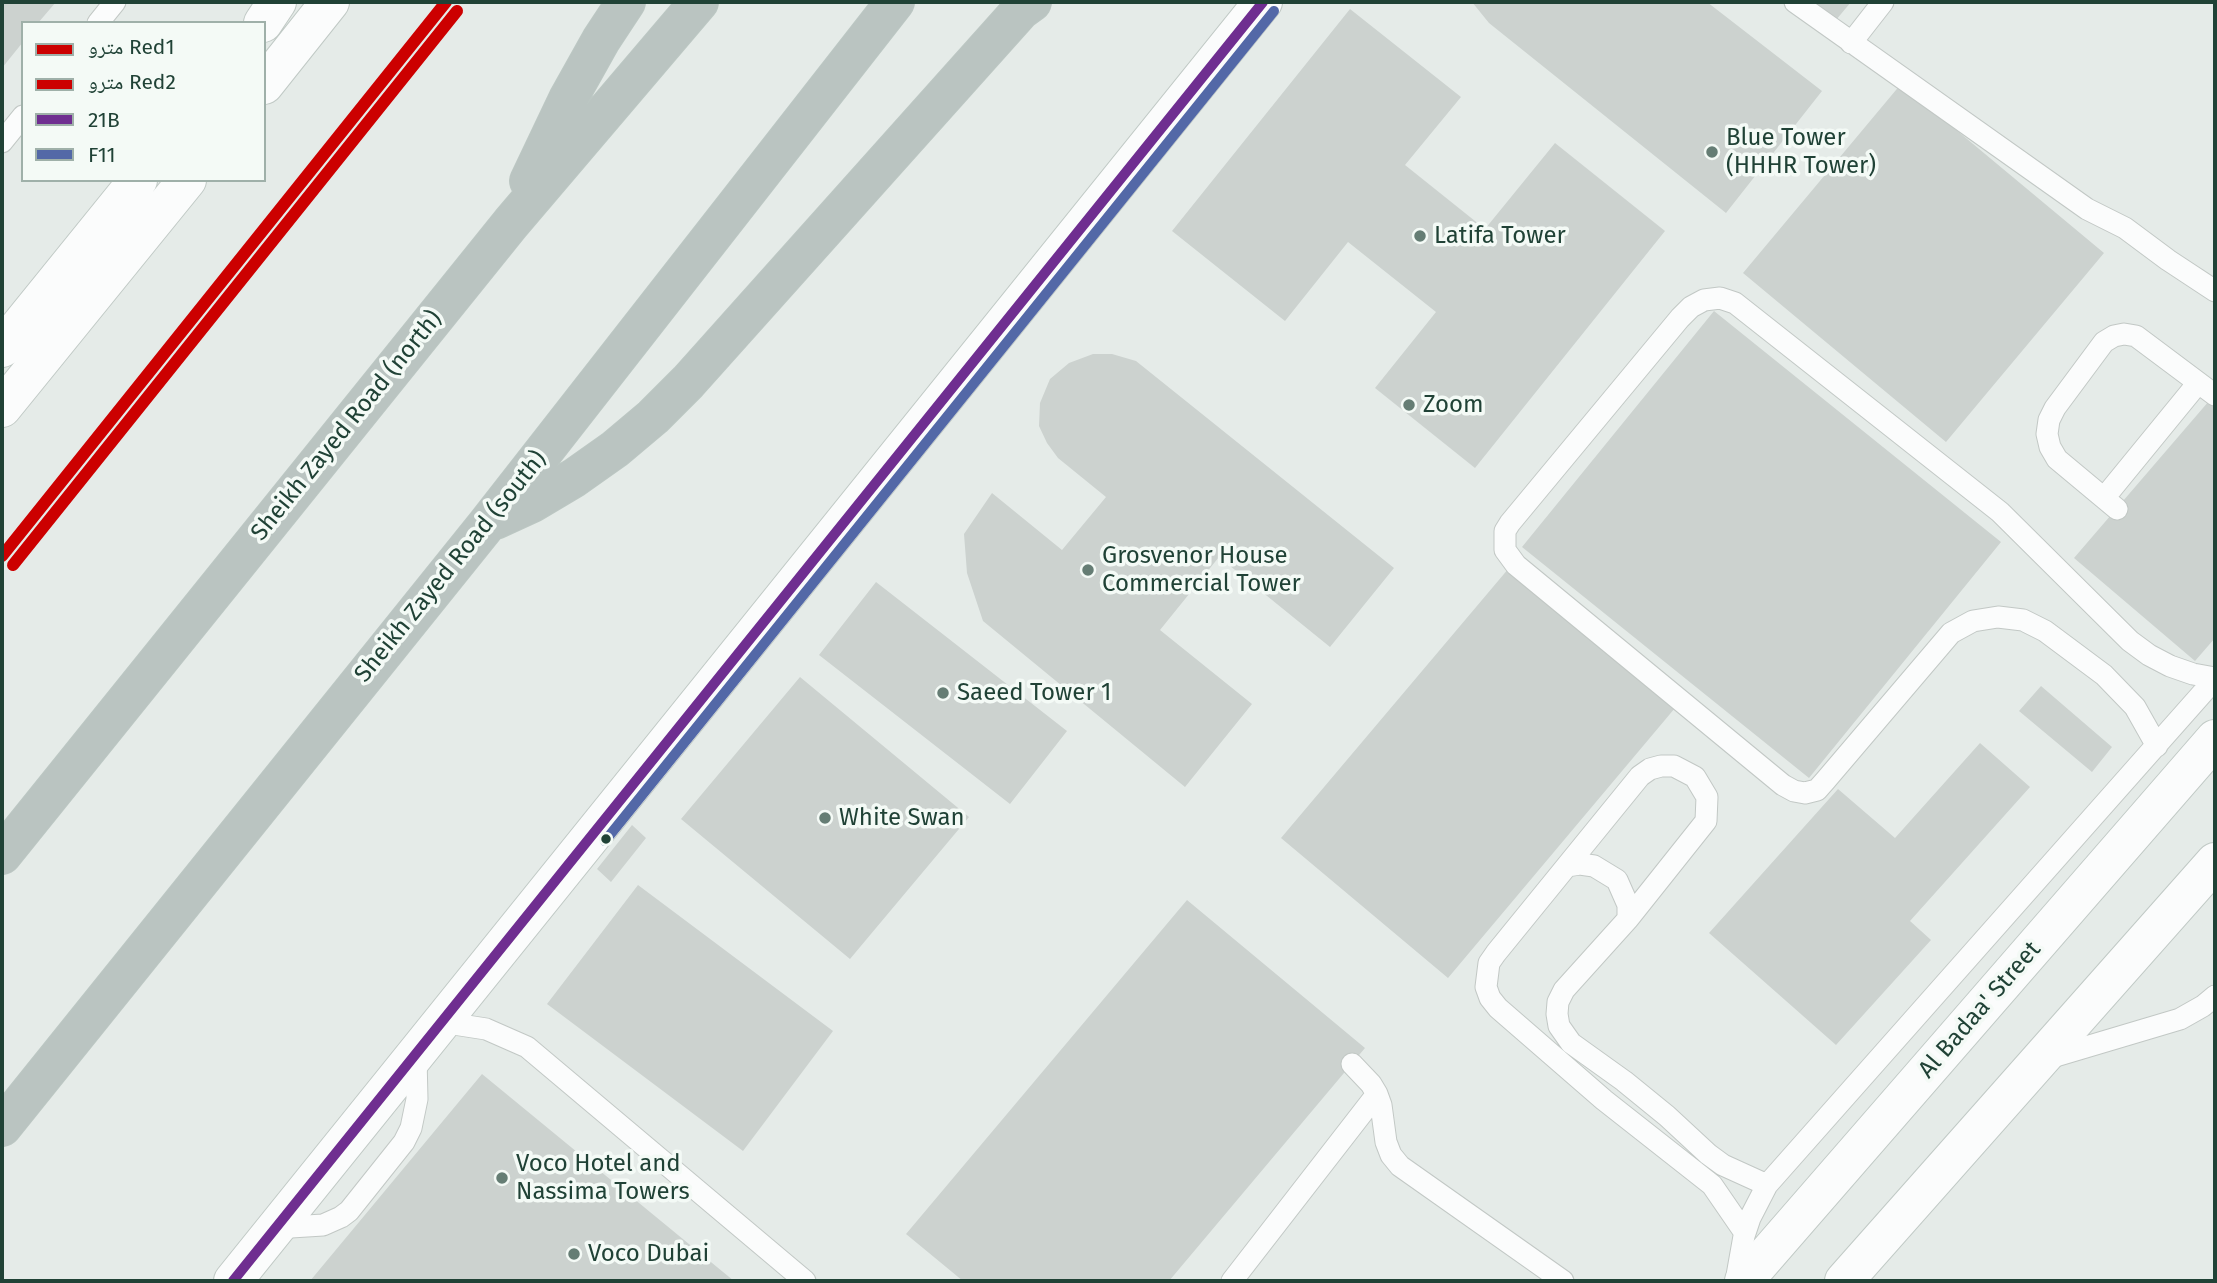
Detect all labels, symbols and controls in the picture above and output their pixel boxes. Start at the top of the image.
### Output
legend [21,21,266,182]
text: مترو Red1 [88,34,175,60]
text: مترو Red2 [88,69,176,95]
text: 21B [88,107,120,133]
place label: Blue Tower (HHHR Tower) [1726,124,1876,180]
text: F11 [88,142,116,168]
marker: Blue Tower (HHHR Tower) [1704,144,1720,160]
place label: Latifa Tower [1434,222,1566,250]
marker: Latifa Tower [1412,228,1428,244]
street label: Sheikh Zayed Road (north) [245,305,449,547]
place label: Zoom [1423,391,1484,419]
marker: Zoom [1401,397,1417,413]
street label: Sheikh Zayed Road (south) [349,446,553,688]
place label: Grosvenor House Commercial Tower [1102,542,1301,598]
marker: Grosvenor House Commercial Tower [1080,562,1096,578]
place label: Saeed Tower 1 [957,679,1111,707]
marker: Saeed Tower 1 [935,685,951,701]
place label: White Swan [839,804,965,832]
marker: White Swan [817,810,833,826]
unlabelled marker [599,832,613,846]
street label: Al Badaa' Street [1913,936,2047,1084]
place label: Voco Hotel and Nassima Towers [516,1150,690,1206]
marker: Voco Hotel and Nassima Towers [494,1170,510,1186]
place label: Voco Dubai [588,1240,709,1268]
marker: Voco Dubai [566,1246,582,1262]

